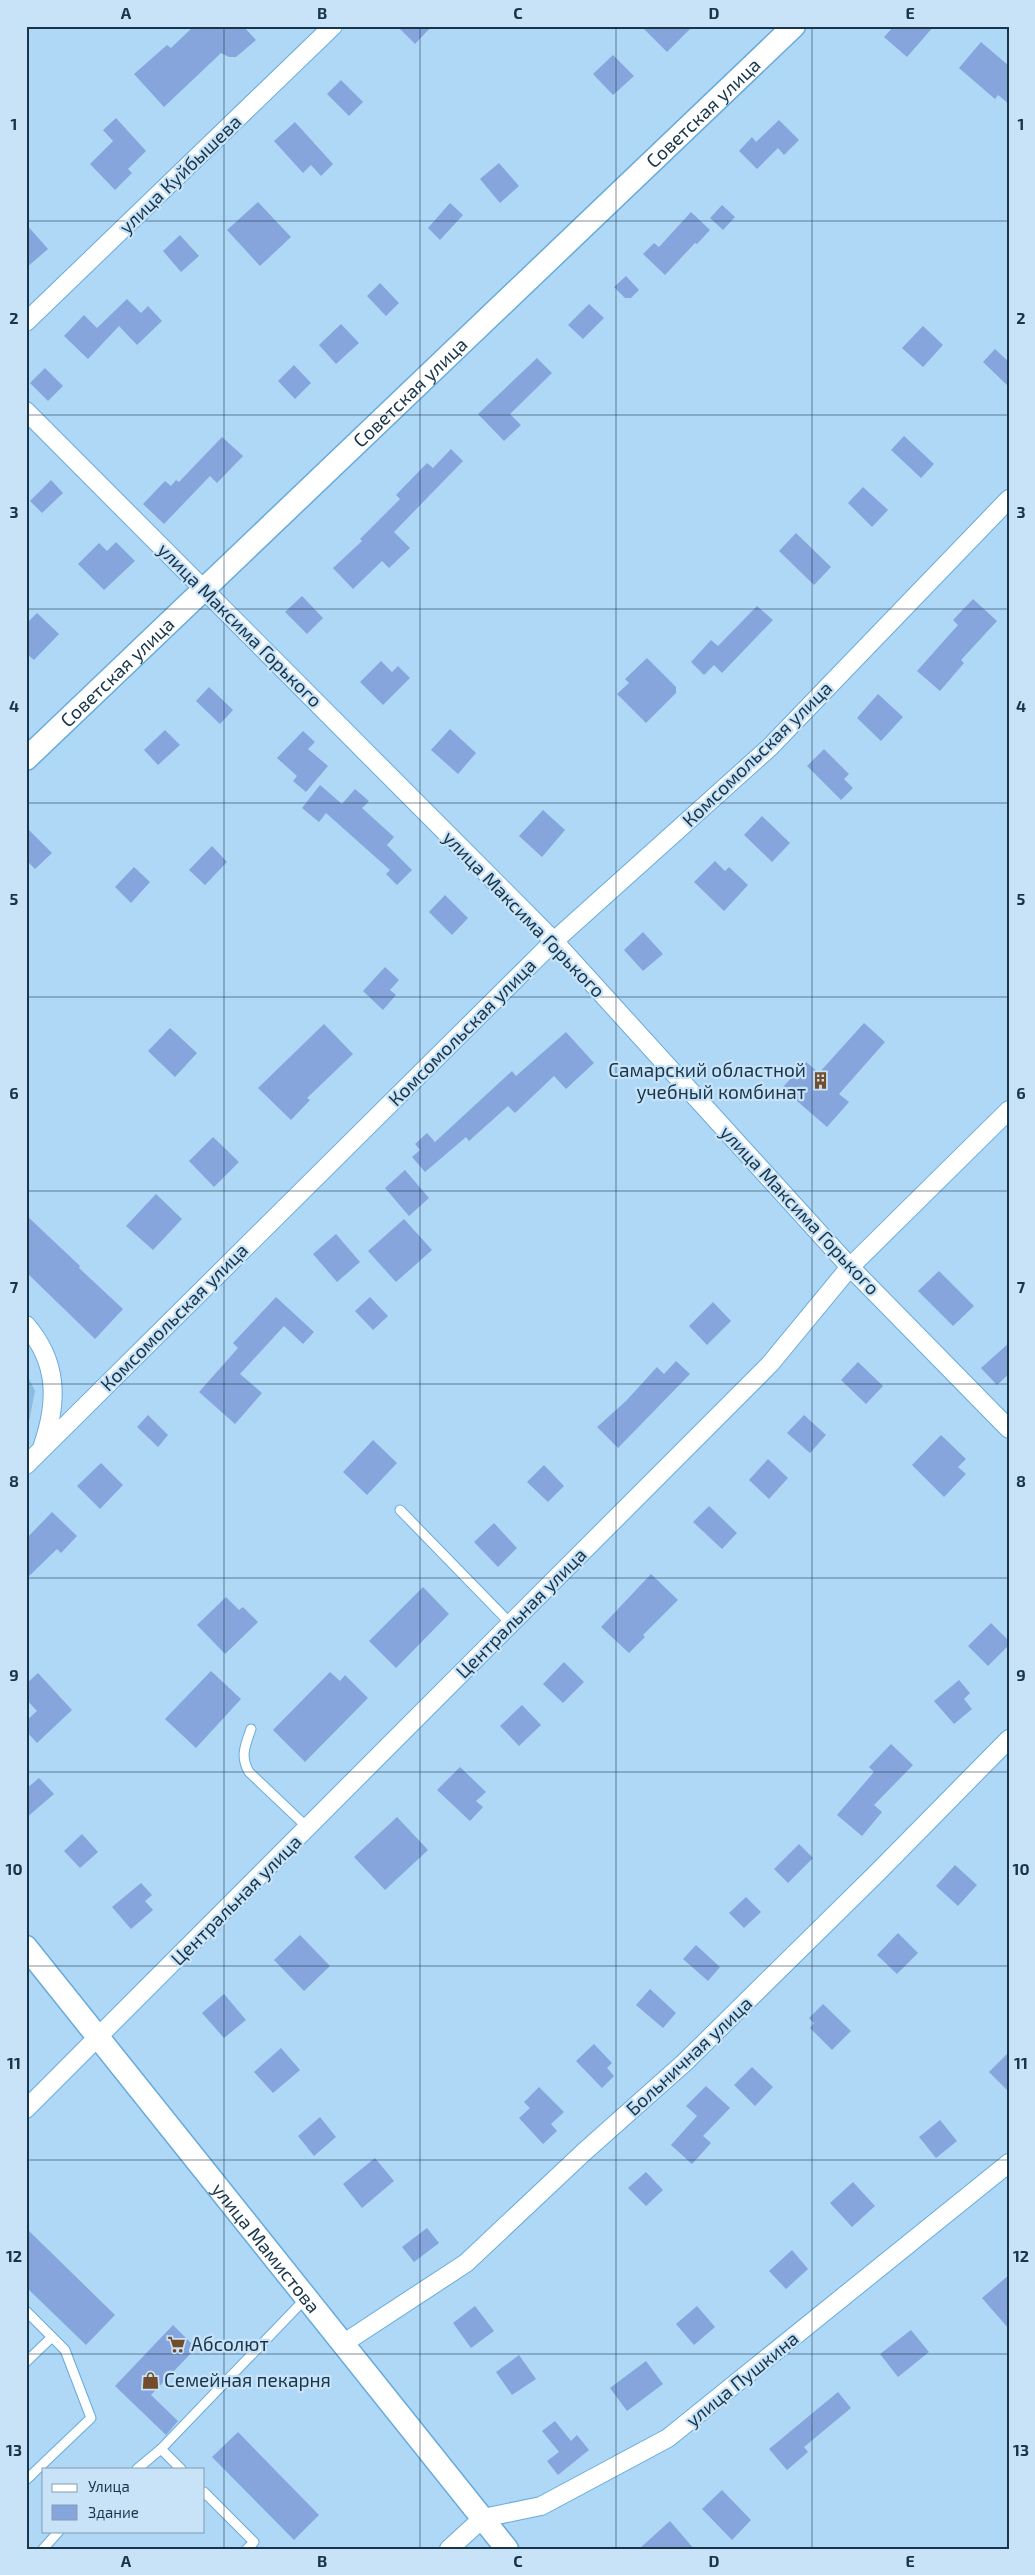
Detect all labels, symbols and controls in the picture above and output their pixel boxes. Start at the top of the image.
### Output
text: A [121,3,132,22]
text: B [317,3,327,22]
text: C [513,3,523,22]
text: D [709,3,720,22]
text: E [905,3,915,22]
street label: Советская улица [641,53,765,172]
street label: улица Куйбышева [114,109,246,239]
text: 1 [11,114,17,133]
text: 1 [1018,114,1024,133]
text: 2 [9,308,19,327]
text: 2 [1016,308,1026,327]
street label: Советская улица [348,332,472,452]
text: 3 [9,502,19,521]
text: 3 [1016,502,1026,521]
street label: улица Максима Горького [153,538,327,712]
street label: Советская улица [55,612,179,731]
street label: Комсомольская улица [677,676,837,832]
text: 4 [9,696,19,715]
text: 4 [1016,696,1026,715]
street label: улица Максима Горького [438,825,610,1003]
text: 5 [10,889,19,908]
text: 5 [1017,889,1026,908]
street label: Комсомольская улица [383,953,541,1111]
place label: Самарский областной учебный комбинат [608,1058,806,1104]
building icon: Самарский областной учебный комбинат [810,1071,830,1091]
text: 6 [9,1083,19,1102]
text: 6 [1016,1083,1026,1102]
street label: улица Максима Горького [715,1120,885,1300]
street label: Комсомольская улица [95,1238,253,1396]
text: 7 [10,1277,19,1296]
text: 7 [1017,1277,1026,1296]
text: 8 [9,1471,19,1490]
text: 8 [1016,1471,1026,1490]
street label: Центральная улица [451,1543,591,1683]
text: 9 [9,1665,19,1684]
text: 9 [1016,1665,1026,1684]
street label: Центральная улица [166,1830,306,1970]
text: 10 [5,1859,23,1878]
text: 10 [1012,1859,1030,1878]
street label: Больничная улица [621,1991,757,2121]
text: 11 [7,2053,21,2072]
text: 11 [1014,2053,1028,2072]
street label: улица Мамистова [207,2178,326,2317]
text: 12 [6,2246,22,2265]
text: 12 [1013,2246,1029,2265]
street label: улица Пушкина [681,2326,803,2432]
place label: Абсолют [191,2332,269,2355]
supermarket icon: Абсолют [167,2334,187,2354]
place label: Семейная пекарня [164,2368,331,2391]
shop icon: Семейная пекарня [140,2370,160,2390]
text: 13 [6,2440,22,2459]
text: 13 [1013,2440,1029,2459]
legend [42,2468,205,2532]
text: Улица [88,2477,130,2495]
text: Здание [88,2503,139,2521]
text: A [121,2551,132,2570]
text: B [317,2551,327,2570]
text: C [513,2551,523,2570]
text: D [709,2551,720,2570]
text: E [905,2551,915,2570]

